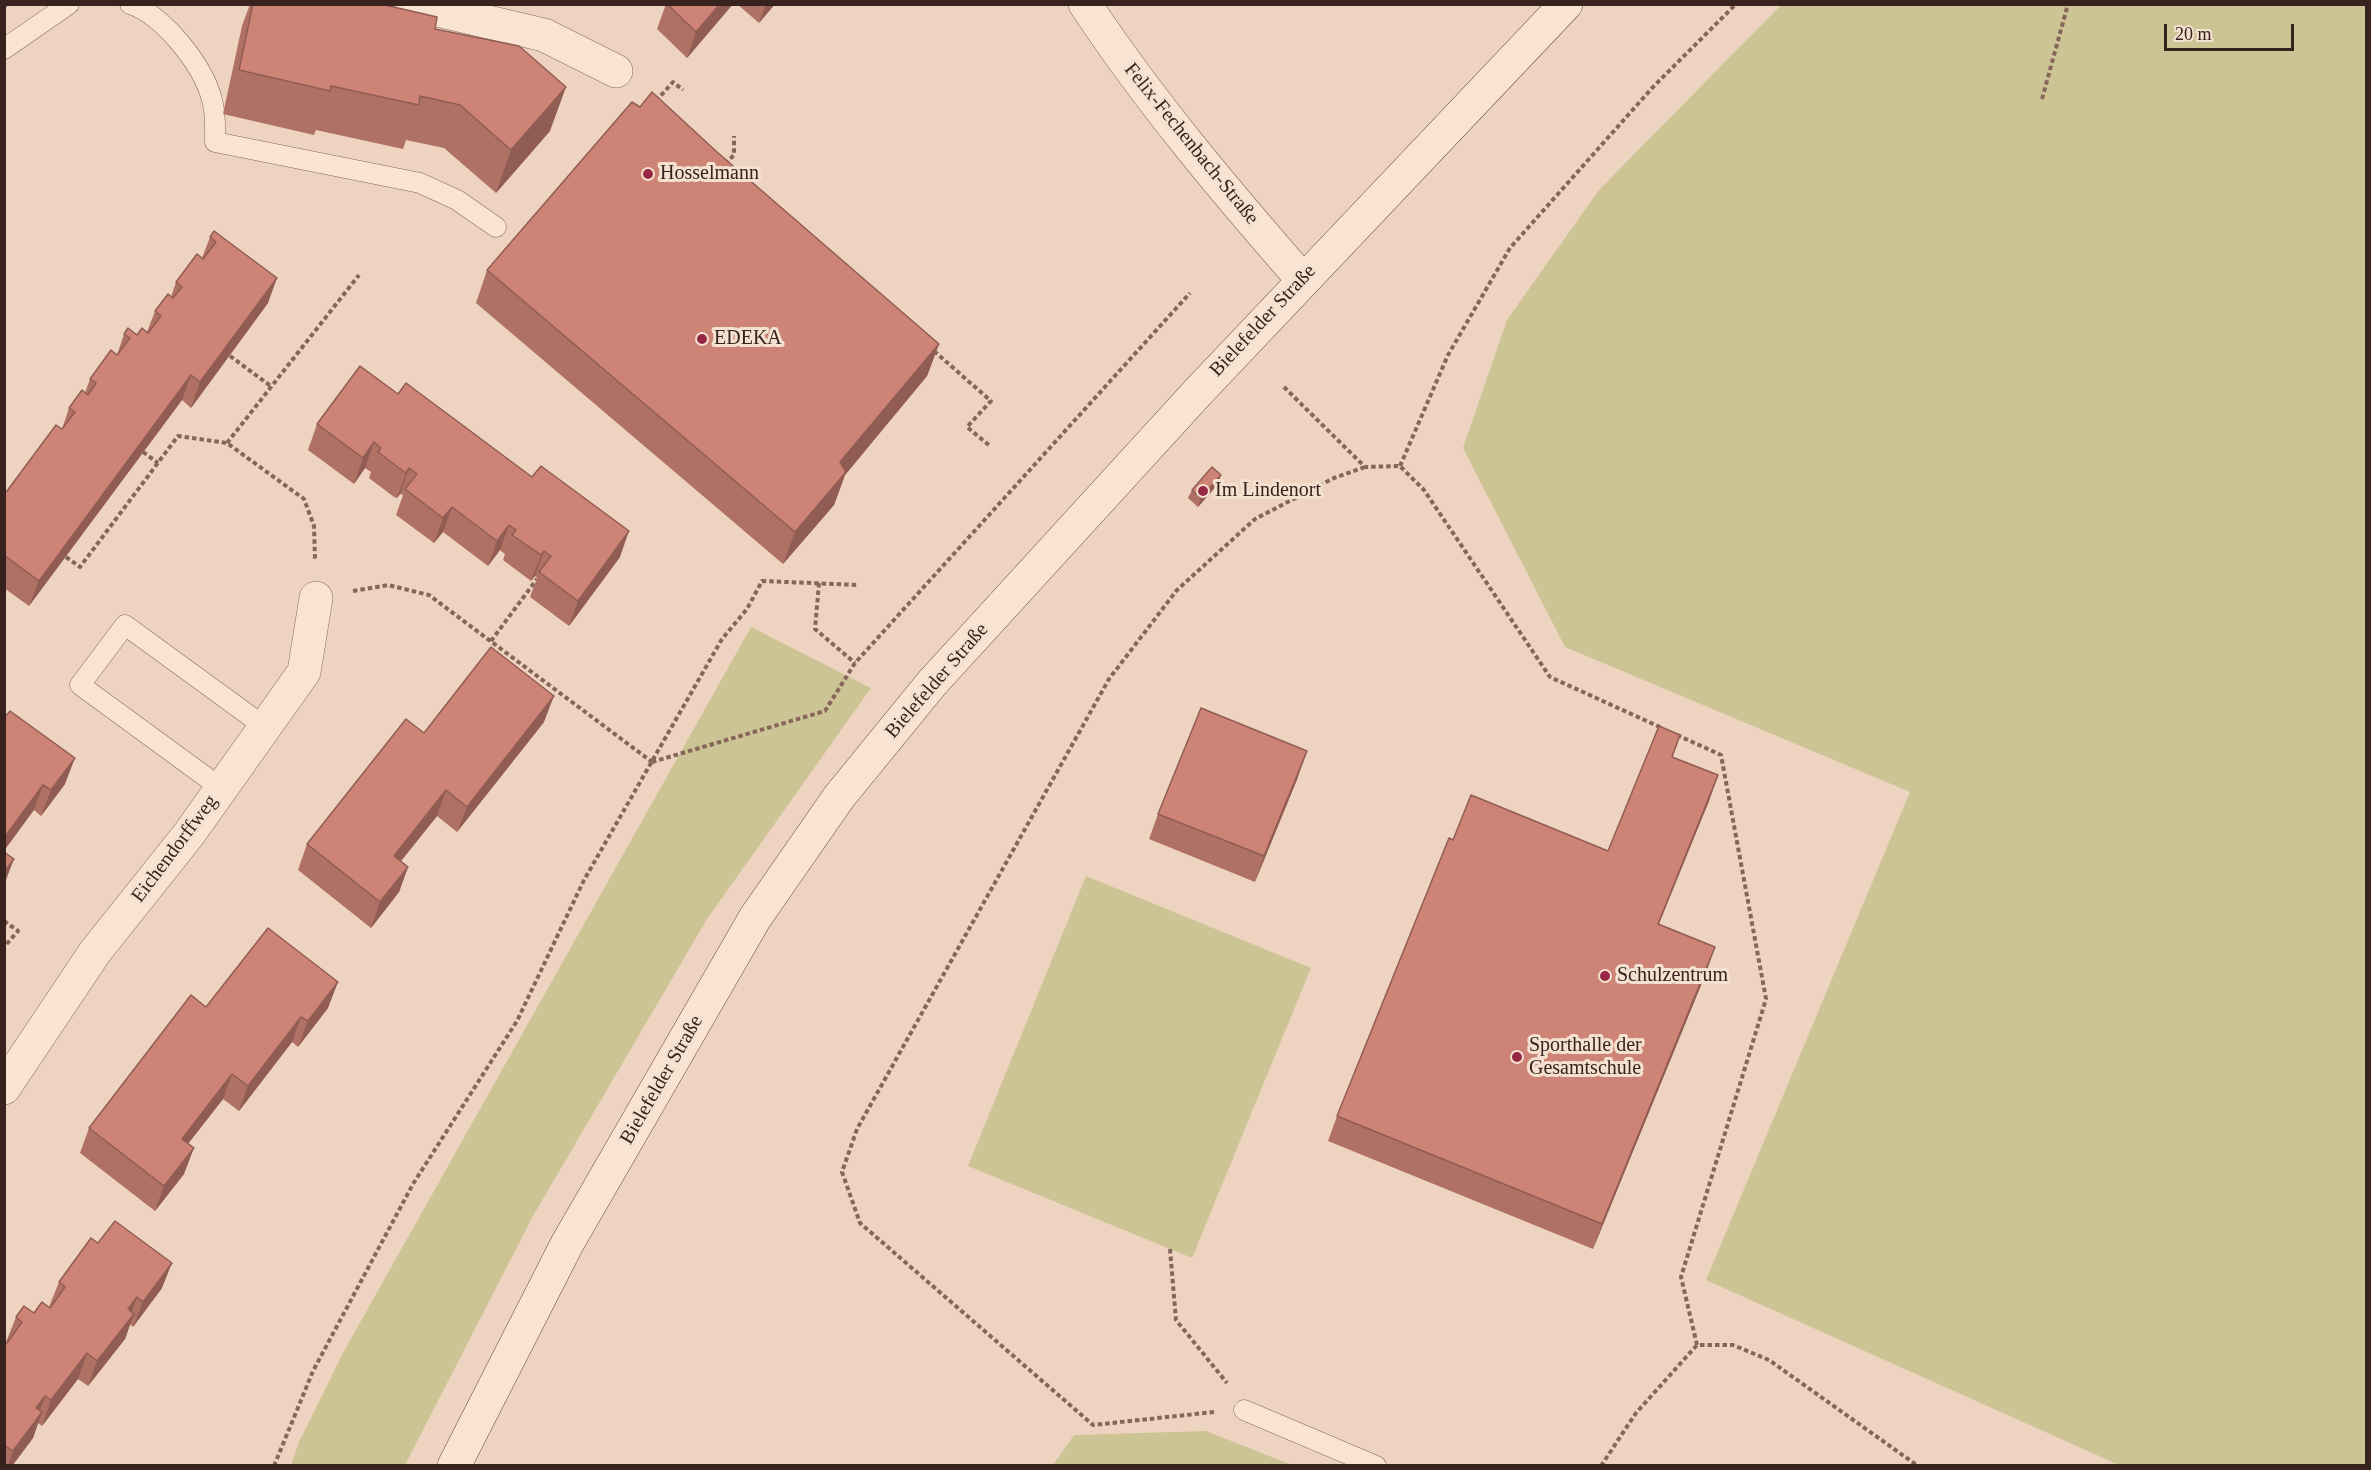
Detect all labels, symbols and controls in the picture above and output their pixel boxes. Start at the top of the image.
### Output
scale bar [2167,12,2298,50]
text: 20 m [2175,24,2212,44]
street label: Felix-Fechenbach-Straße [1118,58,1264,230]
place label: Hosselmann [660,162,759,186]
marker: Hosselmann [641,167,655,181]
street label: Bielefelder Straße [1205,260,1321,382]
place label: EDEKA [714,327,782,351]
marker: EDEKA [695,332,709,346]
place label: Im Lindenort [1215,479,1321,503]
marker: Im Lindenort [1196,484,1210,498]
street label: Bielefelder Straße [880,618,994,744]
street label: Eichendorffweg [127,790,223,908]
place label: Schulzentrum [1617,964,1728,988]
marker: Schulzentrum [1598,969,1612,983]
street label: Bielefelder Straße [615,1011,709,1149]
place label: Sporthalle der Gesamtschule [1529,1034,1642,1081]
marker: Sporthalle der Gesamtschule [1510,1050,1524,1064]

